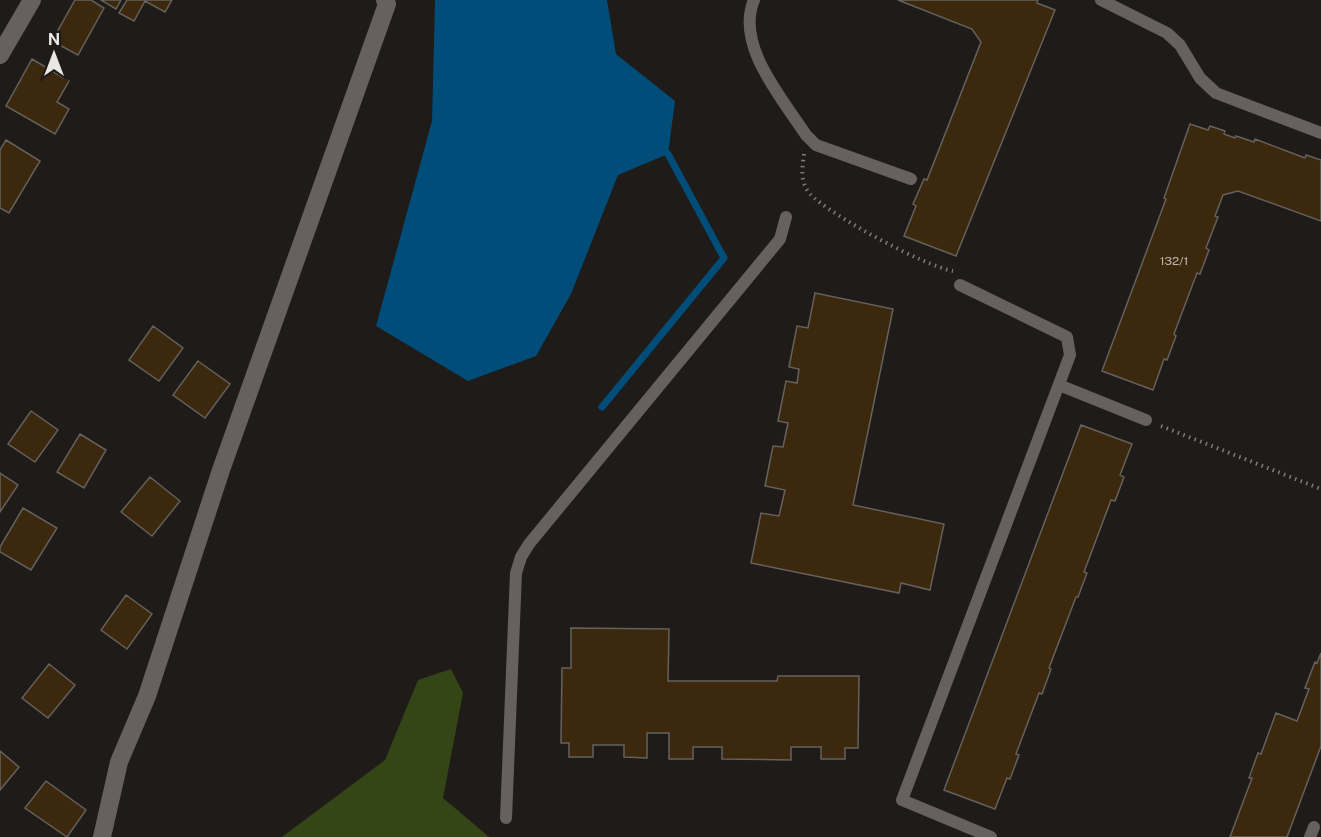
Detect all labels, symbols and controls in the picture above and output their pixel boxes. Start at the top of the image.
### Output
north arrow [24,24,84,84]
text: N [48,30,60,49]
house number: 132/1 [1160,254,1188,268]

